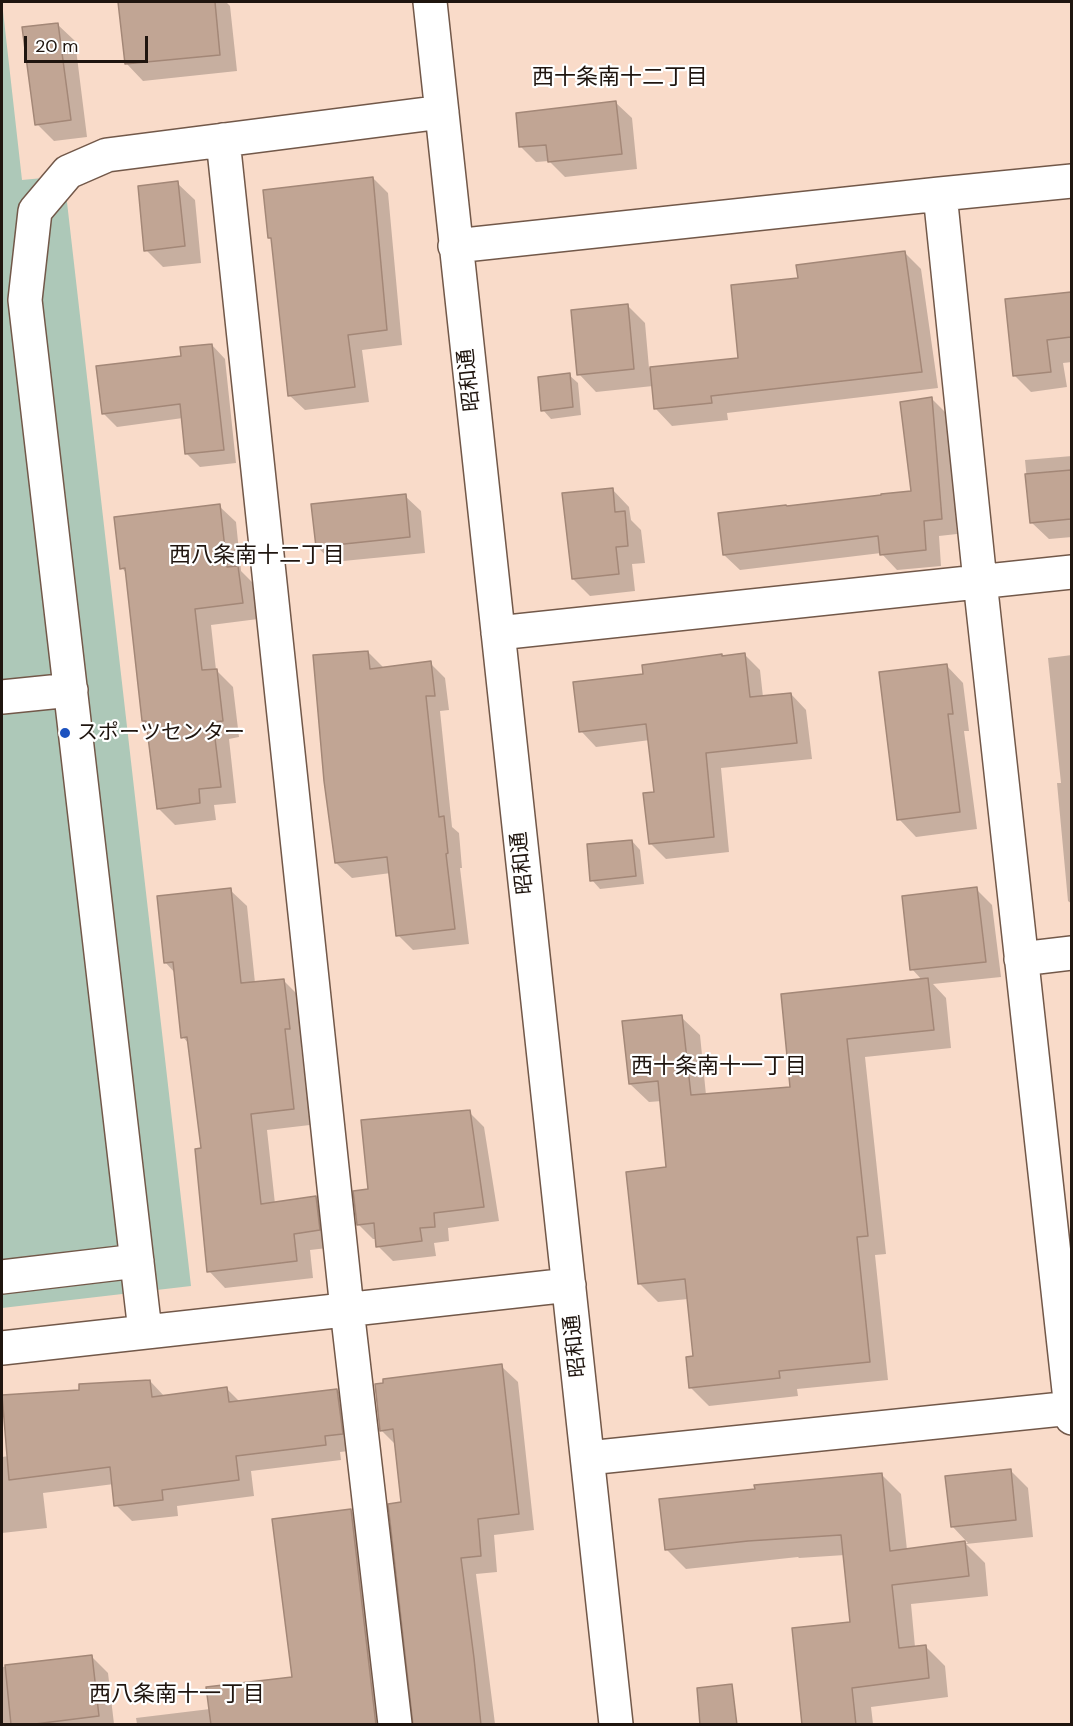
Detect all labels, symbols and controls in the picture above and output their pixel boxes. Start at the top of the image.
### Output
scale bar [27,24,152,62]
text: 20 m [35,34,78,58]
district label: 西十条南十二丁目 [532,65,708,91]
street label: 昭和通 [454,347,486,413]
district label: 西八条南十二丁目 [169,543,345,569]
place label: スポーツセンター [77,720,245,746]
marker: スポーツセンター [58,726,72,740]
street label: 昭和通 [507,830,539,896]
district label: 西十条南十一丁目 [631,1054,807,1080]
street label: 昭和通 [560,1313,592,1379]
district label: 西八条南十一丁目 [89,1682,265,1708]

